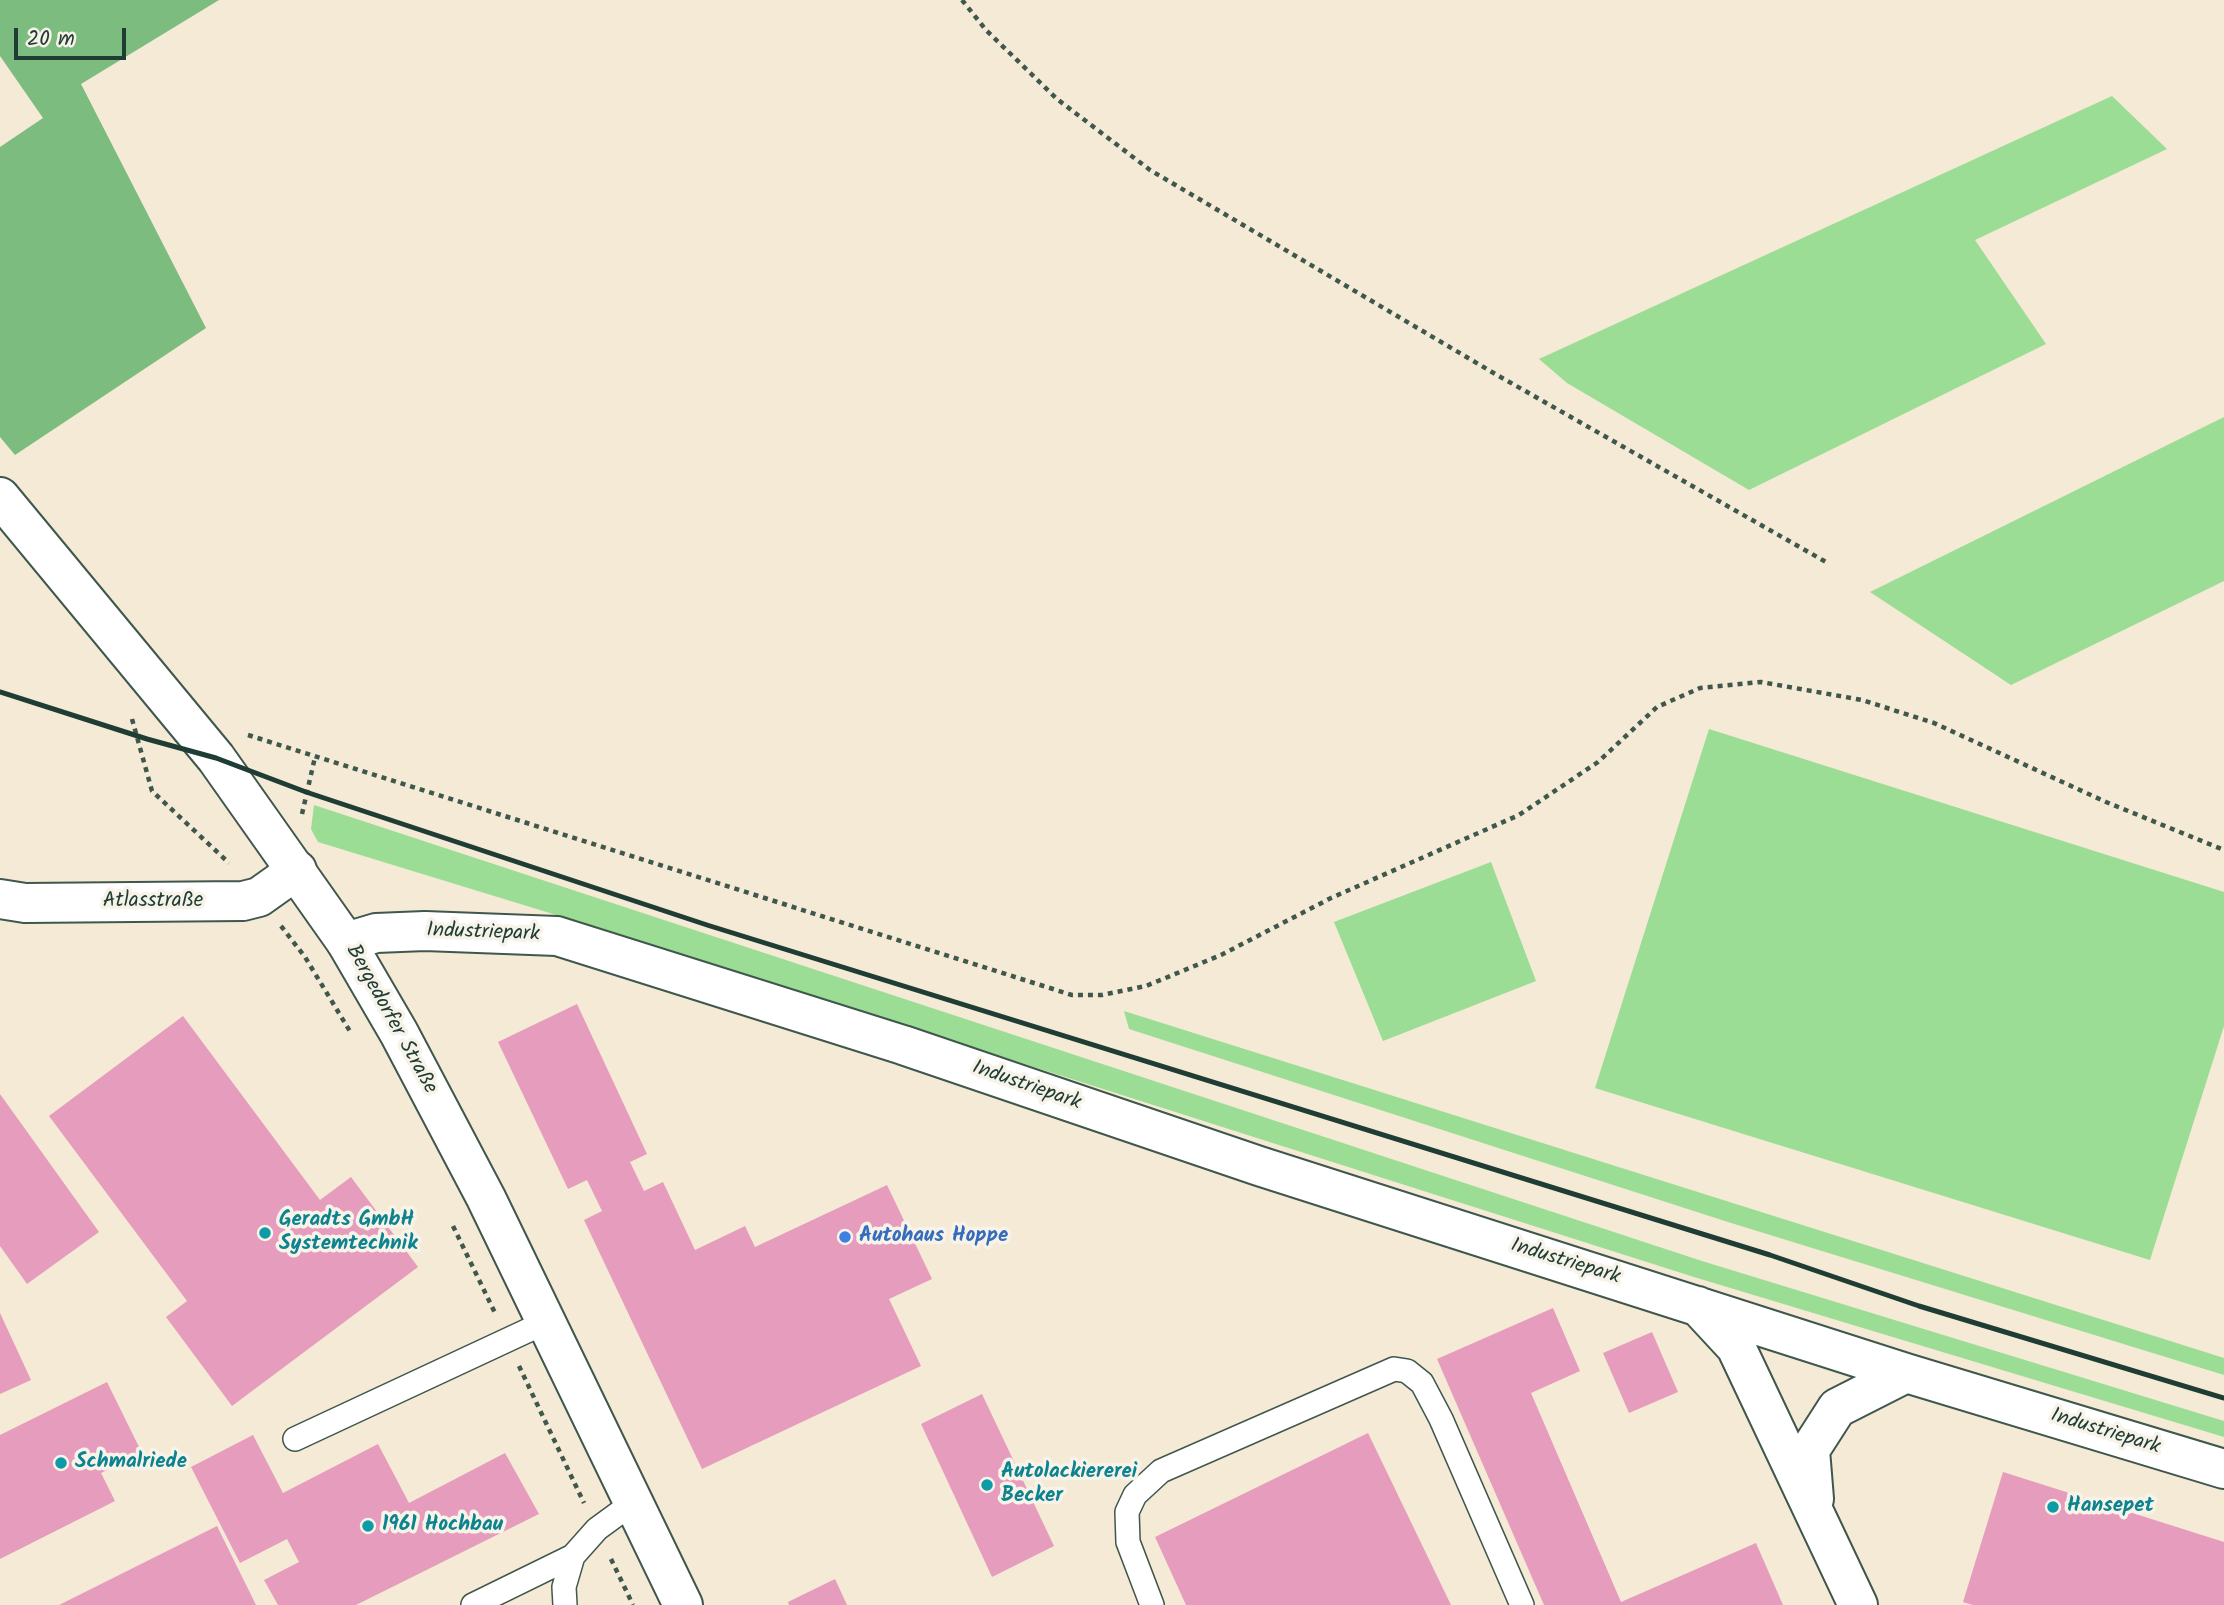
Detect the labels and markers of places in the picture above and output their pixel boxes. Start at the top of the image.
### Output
place label: Geradts GmbH Systemtechnik [279,1208,417,1258]
place label: Autohaus Hoppe [859,1224,1008,1250]
marker: Geradts GmbH Systemtechnik [257,1225,273,1241]
marker: Autohaus Hoppe [837,1229,853,1245]
place label: Schmalriede [75,1450,187,1476]
marker: Schmalriede [53,1455,69,1471]
place label: Autolackiererei Becker [1001,1460,1137,1510]
marker: Autolackiererei Becker [979,1477,995,1493]
place label: Hansepet [2067,1494,2154,1520]
marker: Hansepet [2045,1499,2061,1515]
place label: 1961 Hochbau [382,1513,503,1539]
marker: 1961 Hochbau [360,1518,376,1534]

